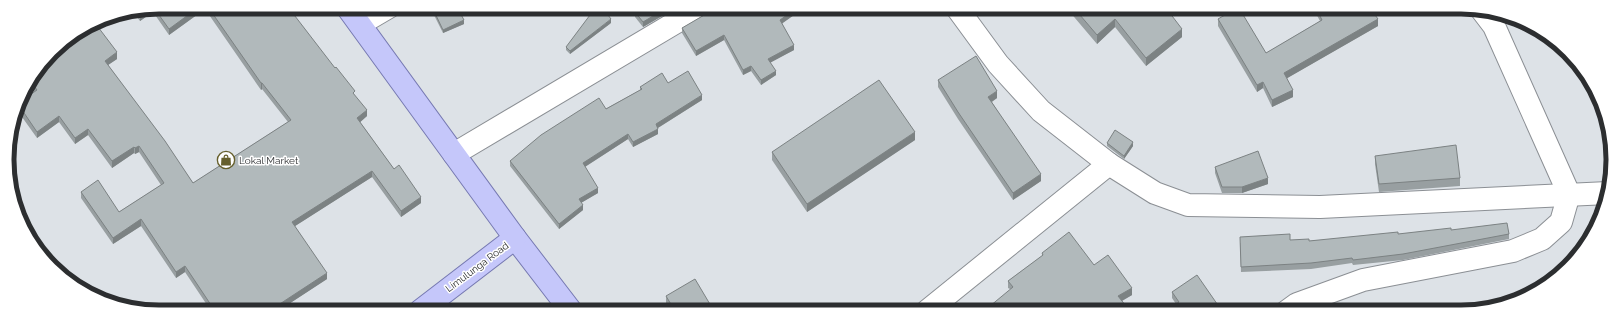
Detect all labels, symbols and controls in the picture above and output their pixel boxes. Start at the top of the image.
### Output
shop icon: Lokal Market [216,150,236,170]
place label: Lokal Market [239,155,299,166]
street label: Limulunga Road [443,240,511,294]

